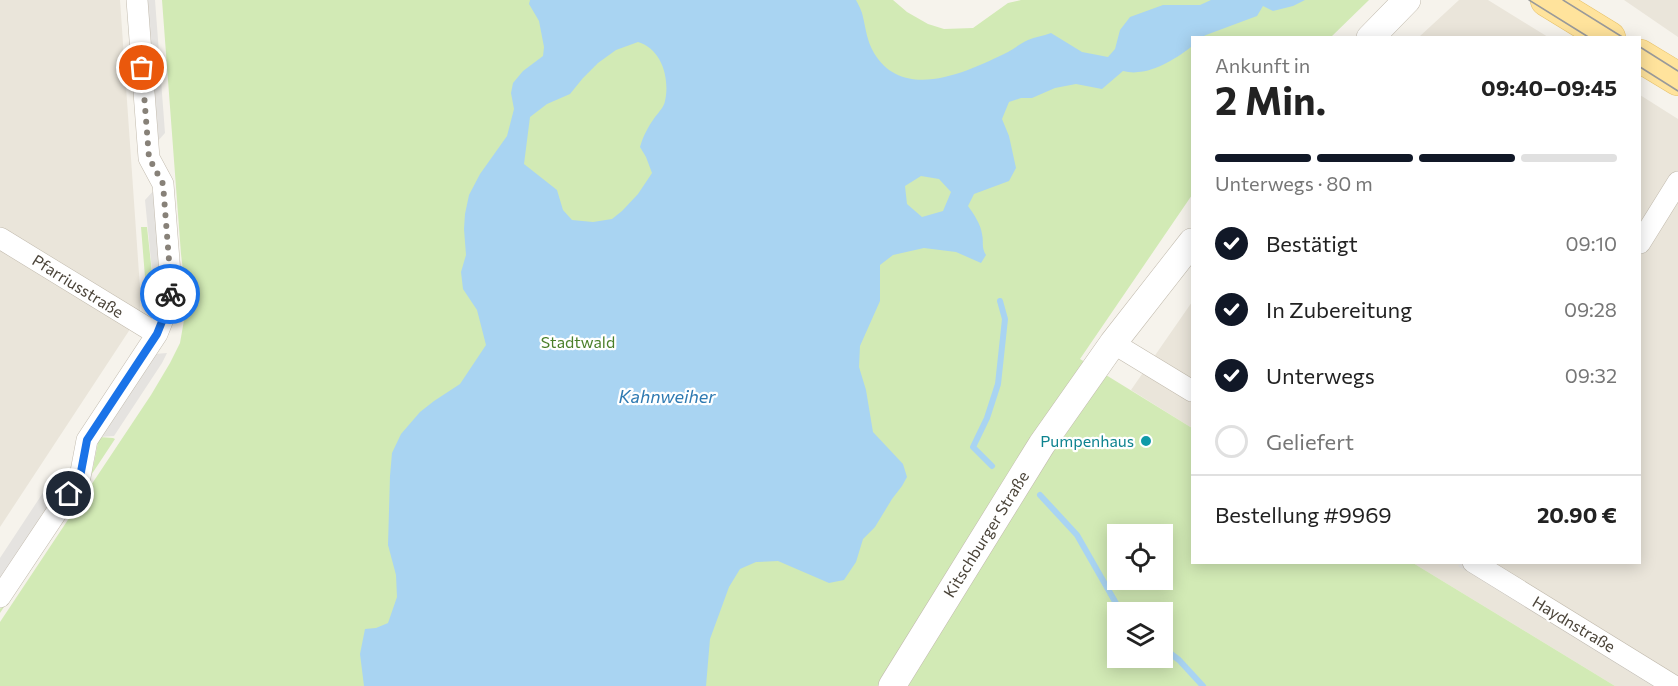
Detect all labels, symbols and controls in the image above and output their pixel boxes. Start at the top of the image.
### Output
pin [116,42,167,93]
icon: bag [125,51,158,84]
text: Ankunft in [1215,53,1310,77]
text: 09:40–09:45 [1481,74,1617,101]
text: 2 Min. [1215,75,1326,123]
text: Unterwegs · 80 m [1215,171,1373,195]
icon: check [1215,227,1248,260]
text: Bestätigt [1266,230,1358,257]
text: 09:10 [1565,231,1617,255]
street label: Pfarriusstraße [29,250,127,321]
courier [140,264,200,324]
icon: bike [154,278,187,311]
icon: check [1215,293,1248,326]
text: In Zubereitung [1266,296,1412,323]
text: 09:28 [1564,297,1617,321]
park label: Stadtwald [541,332,615,351]
icon: check [1215,359,1248,392]
text: Unterwegs [1266,362,1375,389]
text: 09:32 [1565,363,1617,387]
water label: Kahnweiher [618,385,716,407]
text: Geliefert [1266,428,1354,455]
place label: Pumpenhaus [1040,431,1134,450]
marker: Pumpenhaus [1139,434,1153,448]
street label: Kitschburger Straße [939,467,1032,600]
pin [43,468,94,519]
icon: home [52,477,85,510]
text: Bestellung #9969 [1215,501,1392,528]
text: 20.90 € [1537,501,1617,528]
map controls [1107,524,1173,668]
button: locate [1107,524,1173,590]
street label: Haydnstraße [1529,591,1619,656]
button: layers [1107,602,1173,668]

